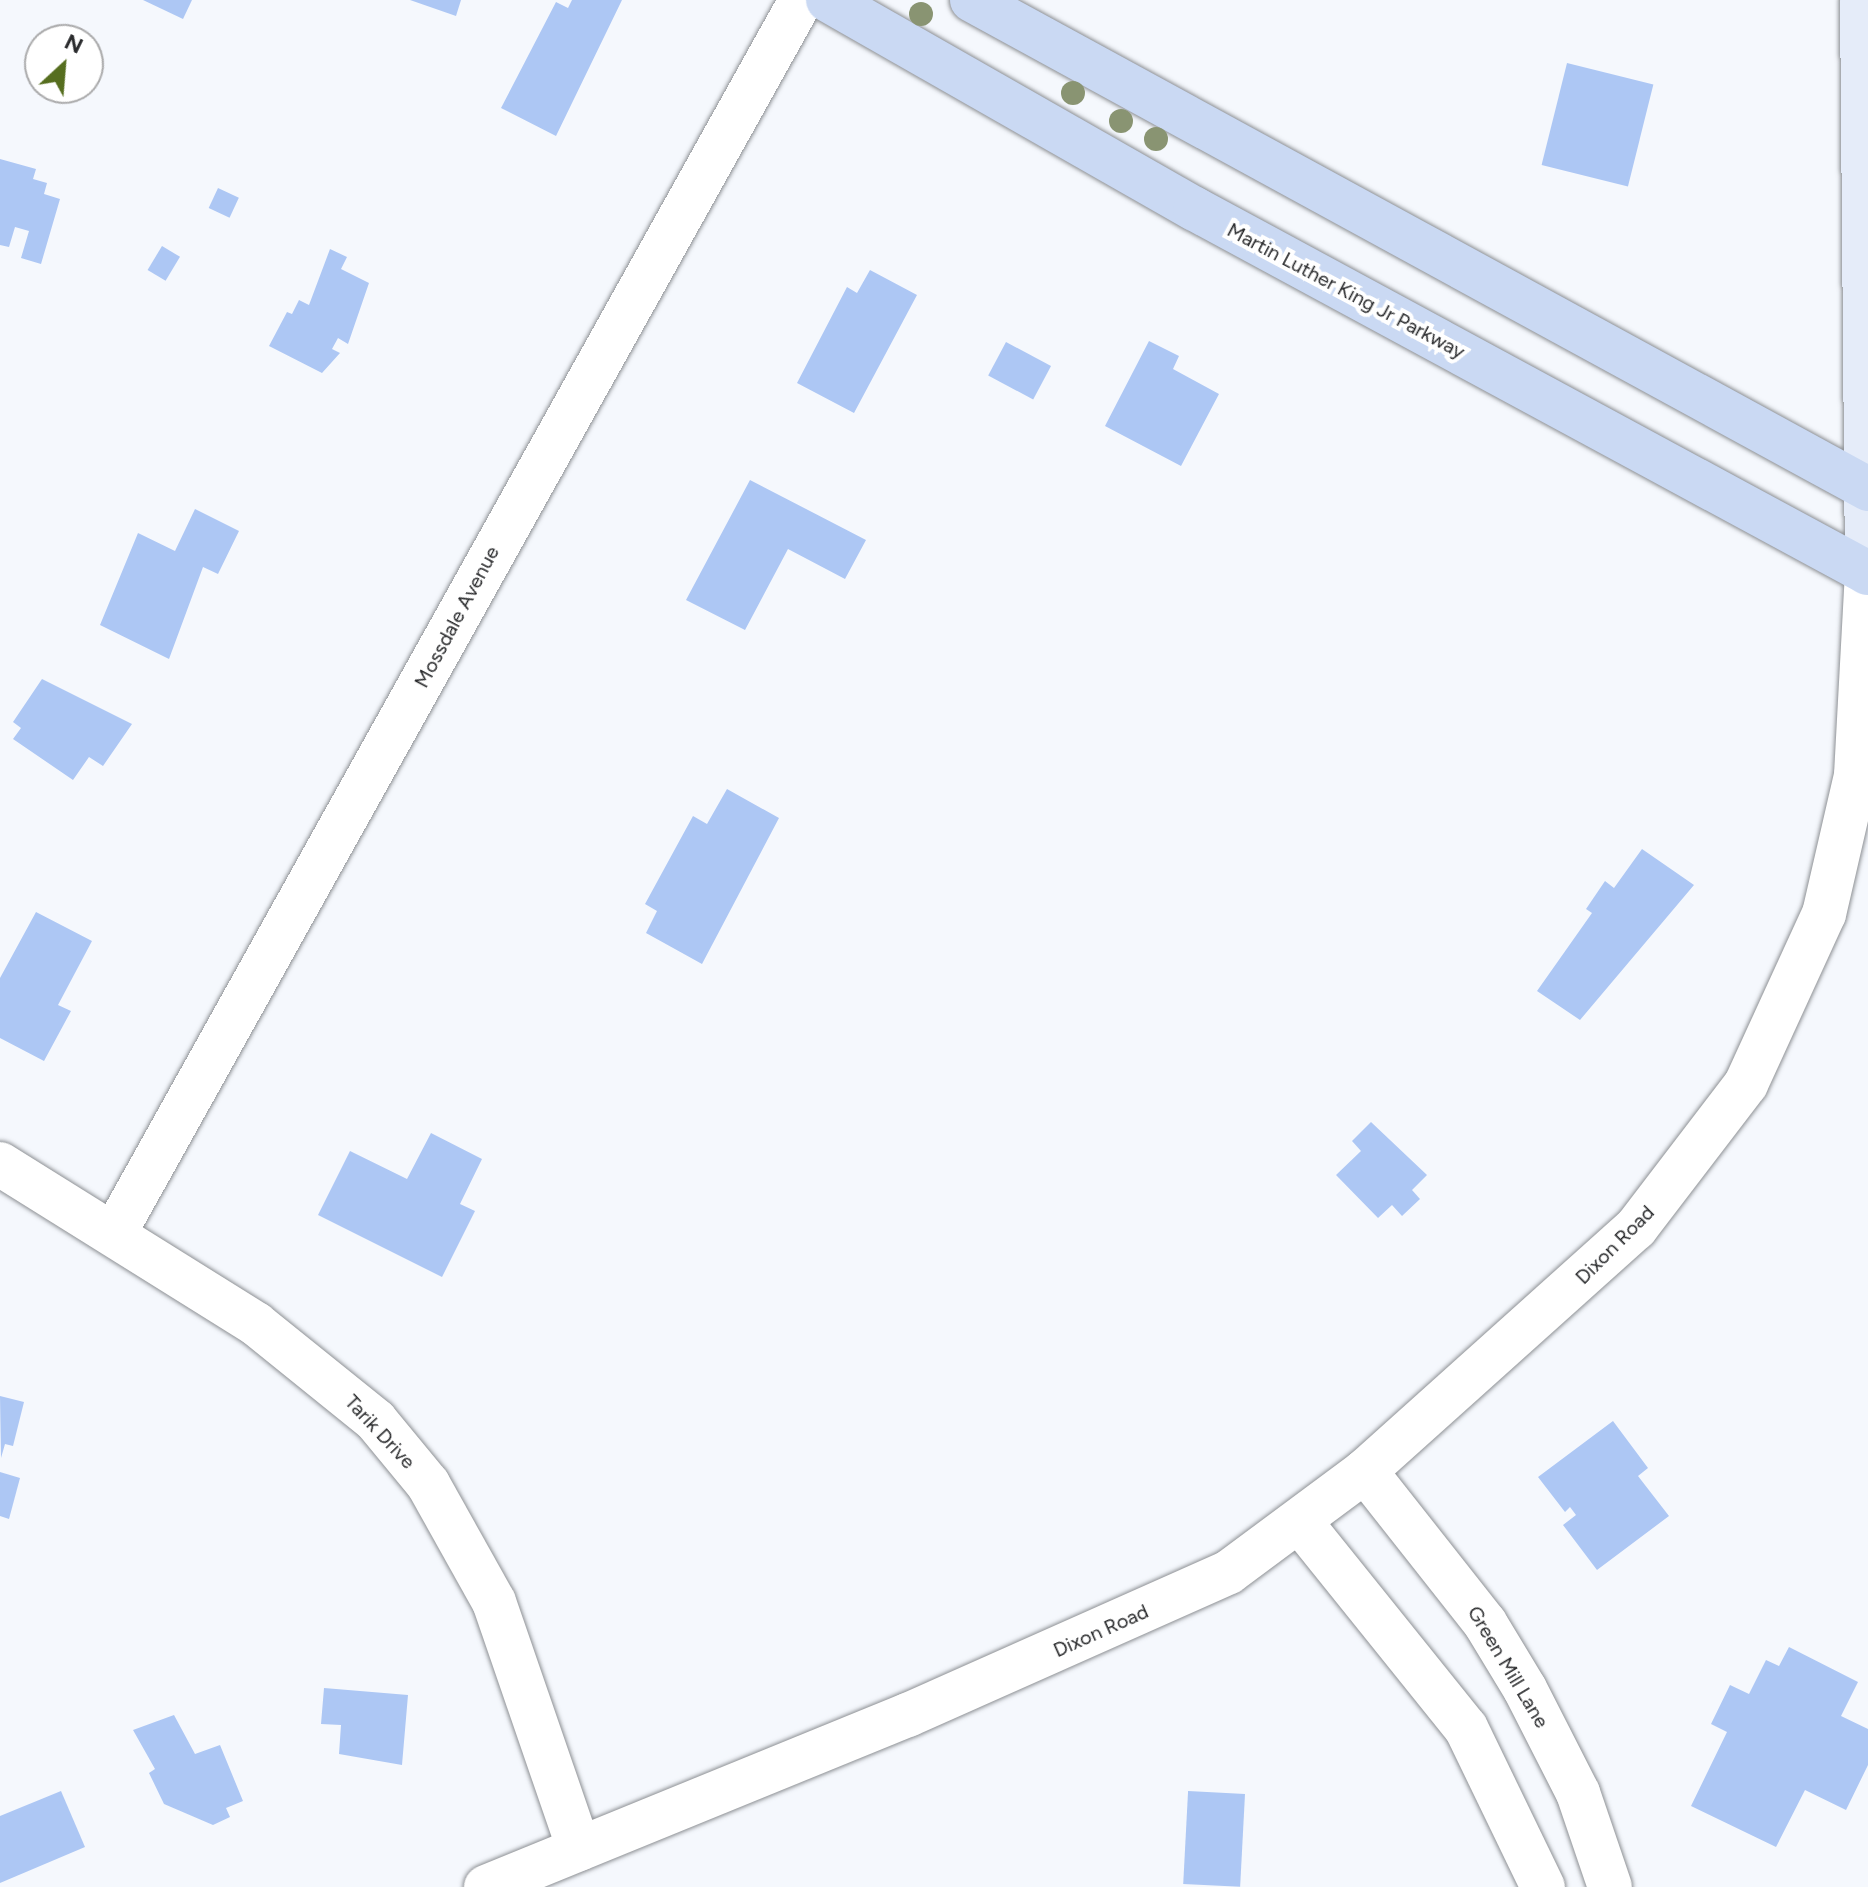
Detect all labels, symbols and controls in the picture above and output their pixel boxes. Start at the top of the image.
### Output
north arrow [24,24,104,104]
text: N [60,28,87,60]
street label: Martin Luther King Jr Parkway [1223,218,1469,364]
street label: Mossdale Avenue [410,542,504,692]
street label: Dixon Road [1571,1201,1659,1289]
street label: Tarik Drive [340,1390,420,1474]
street label: Dixon Road [1050,1599,1152,1663]
street label: Green Mill Lane [1462,1602,1554,1732]

